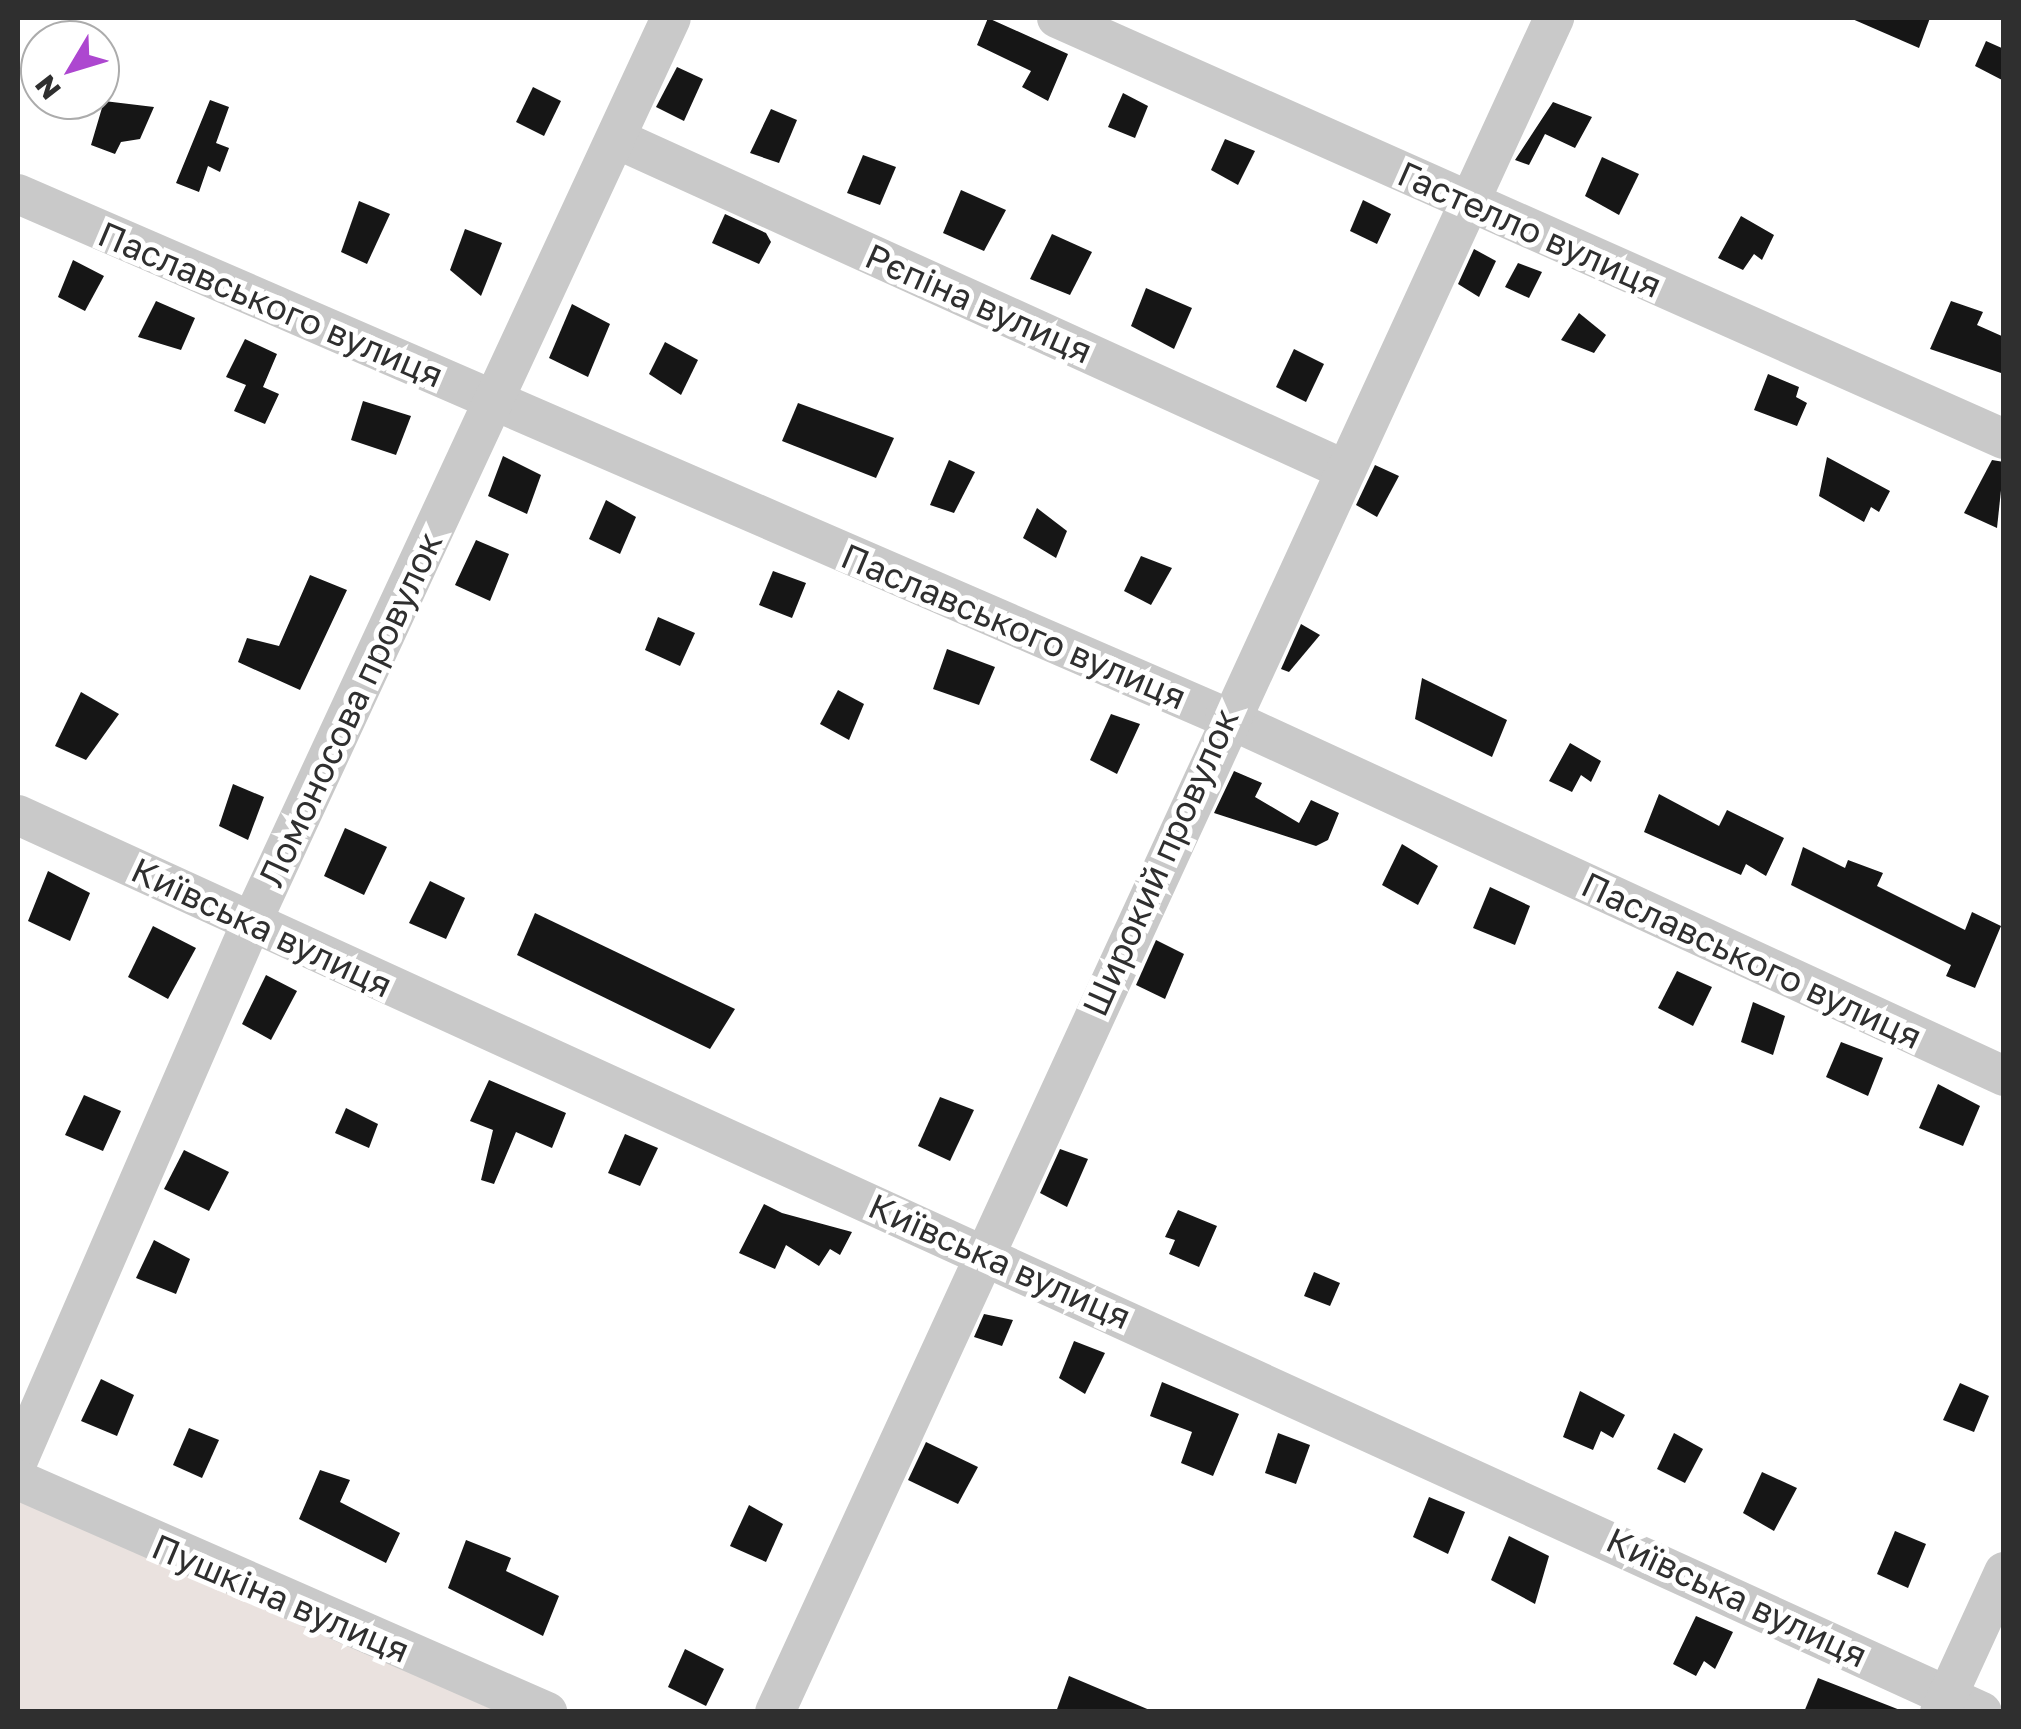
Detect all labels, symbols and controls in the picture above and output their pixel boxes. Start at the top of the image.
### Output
north arrow [20,20,120,120]
text: N [28,69,67,106]
street label: Гастелло вулиця [1392,152,1668,306]
street label: Паславського вулиця [92,212,450,396]
street label: Рєпіна вулиця [859,234,1099,372]
street label: Ломоносова провулок [249,525,451,893]
street label: Паславського вулиця [835,534,1193,718]
street label: Широкий провулок [1073,702,1247,1022]
street label: Київська вулиця [125,848,399,1006]
street label: Паславського вулиця [1575,863,1929,1057]
street label: Київська вулиця [862,1184,1138,1338]
street label: Київська вулиця [1600,1518,1874,1676]
street label: Пушкіна вулиця [146,1525,416,1671]

